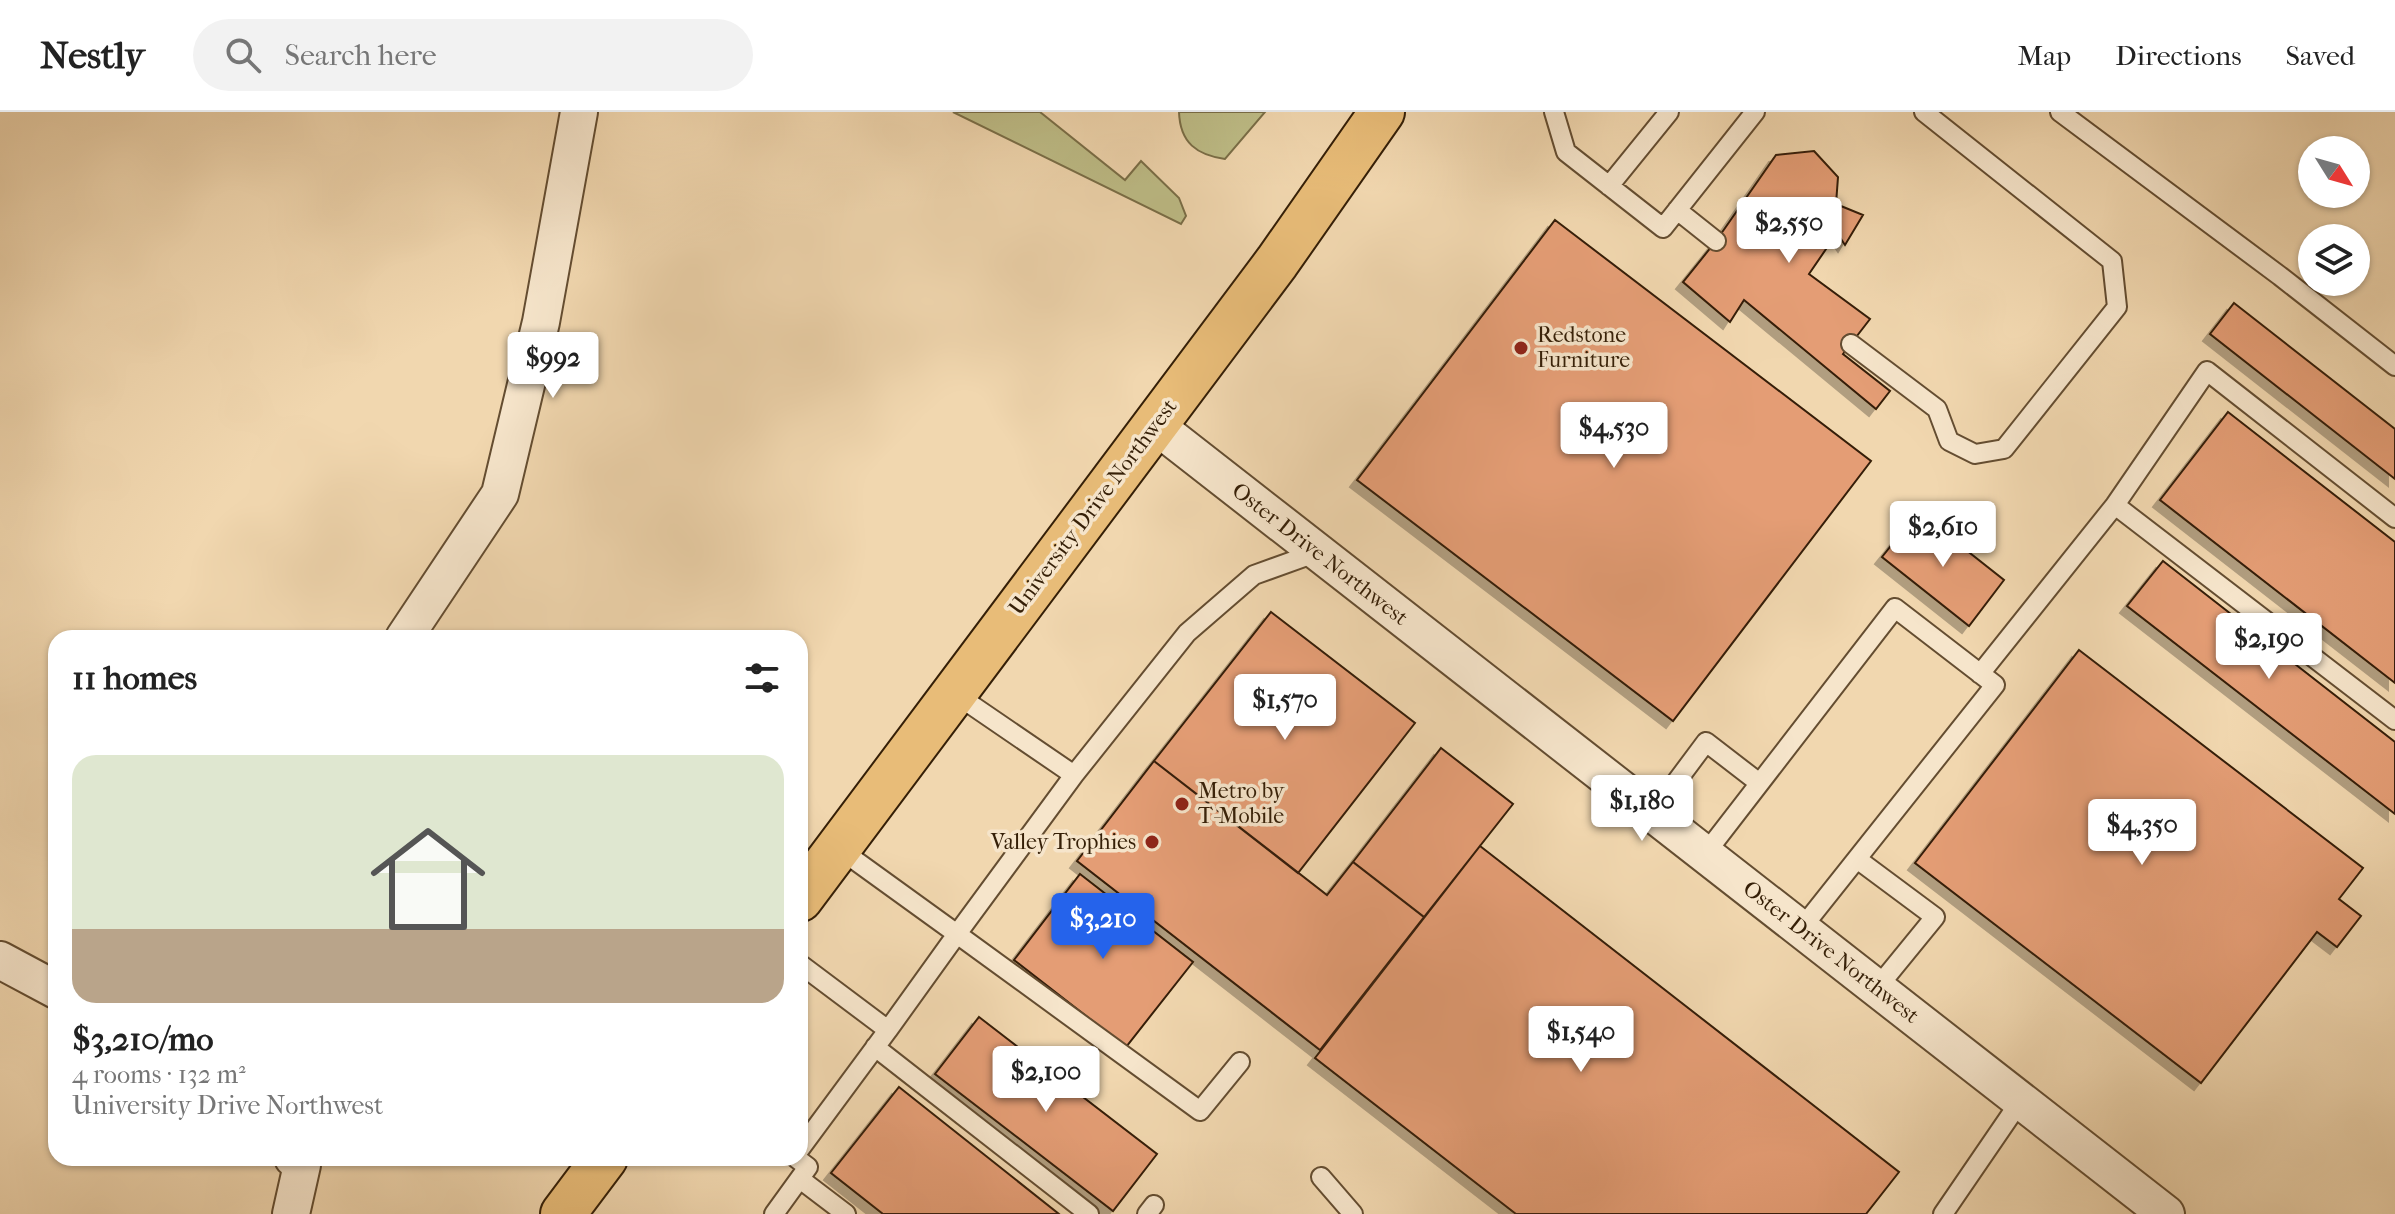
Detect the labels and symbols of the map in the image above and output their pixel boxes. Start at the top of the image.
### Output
north arrow [2298,136,2370,208]
pin: $2,550 [1724,197,1854,265]
place label: Redstone Furniture [1537,322,1630,373]
pin: $992 [506,332,600,400]
marker: Redstone Furniture [1512,339,1530,357]
street label: University Drive Northwest [1003,394,1183,620]
pin: $4,530 [1549,402,1679,470]
street label: Oster Drive Northwest [1227,477,1413,631]
pin: $2,610 [1878,501,2008,569]
pin: $2,190 [2204,613,2334,681]
pin: $1,570 [1220,674,1350,742]
pin: $1,180 [1577,775,1707,843]
place label: Metro by T-Mobile [1198,778,1286,829]
marker: Metro by T-Mobile [1173,795,1191,813]
pin: $4,350 [2077,799,2207,867]
place label: Valley Trophies [990,829,1136,855]
marker: Valley Trophies [1143,833,1161,851]
street label: Oster Drive Northwest [1738,875,1924,1029]
pin: $3,210 [1038,893,1168,961]
pin: $1,540 [1516,1006,1646,1074]
pin: $2,100 [981,1046,1111,1114]

